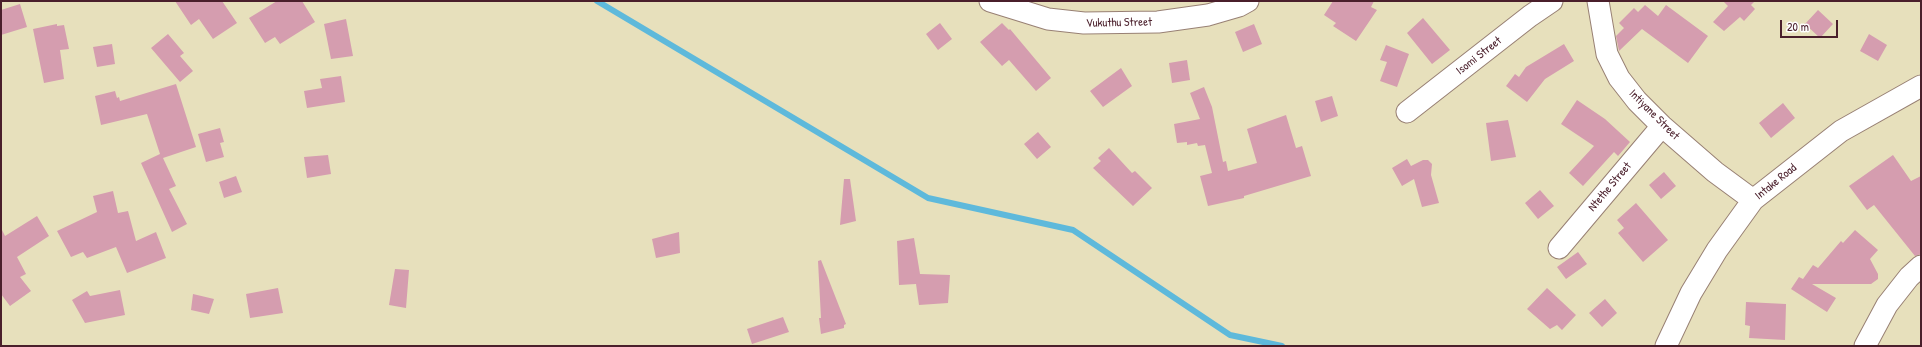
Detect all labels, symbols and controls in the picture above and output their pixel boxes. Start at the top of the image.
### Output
scale bar [1782,12,1840,38]
street label: Vukuthu Street [1086,15,1152,31]
text: 20 m [1787,18,1809,35]
street label: Isomi Street [1453,34,1505,78]
street label: Intiyane Street [1626,87,1682,143]
street label: Ntethe Street [1585,159,1635,215]
street label: Intake Road [1752,161,1800,203]

